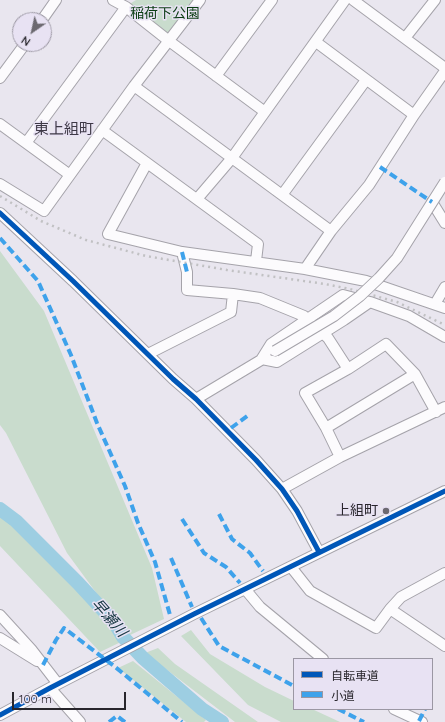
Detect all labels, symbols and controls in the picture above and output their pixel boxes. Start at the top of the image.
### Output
park label: 稲荷下公園 [130,6,200,22]
north arrow [12,12,52,52]
text: N [19,33,33,49]
district label: 東上組町 [34,120,94,138]
place label: 上組町 [336,503,378,519]
marker: 上組町 [381,506,391,516]
water label: 早瀬川 [87,595,131,641]
legend [293,658,433,710]
text: 自転車道 [331,668,379,683]
scale bar [14,684,128,710]
text: 小道 [331,688,355,703]
text: 100 m [19,691,52,706]

